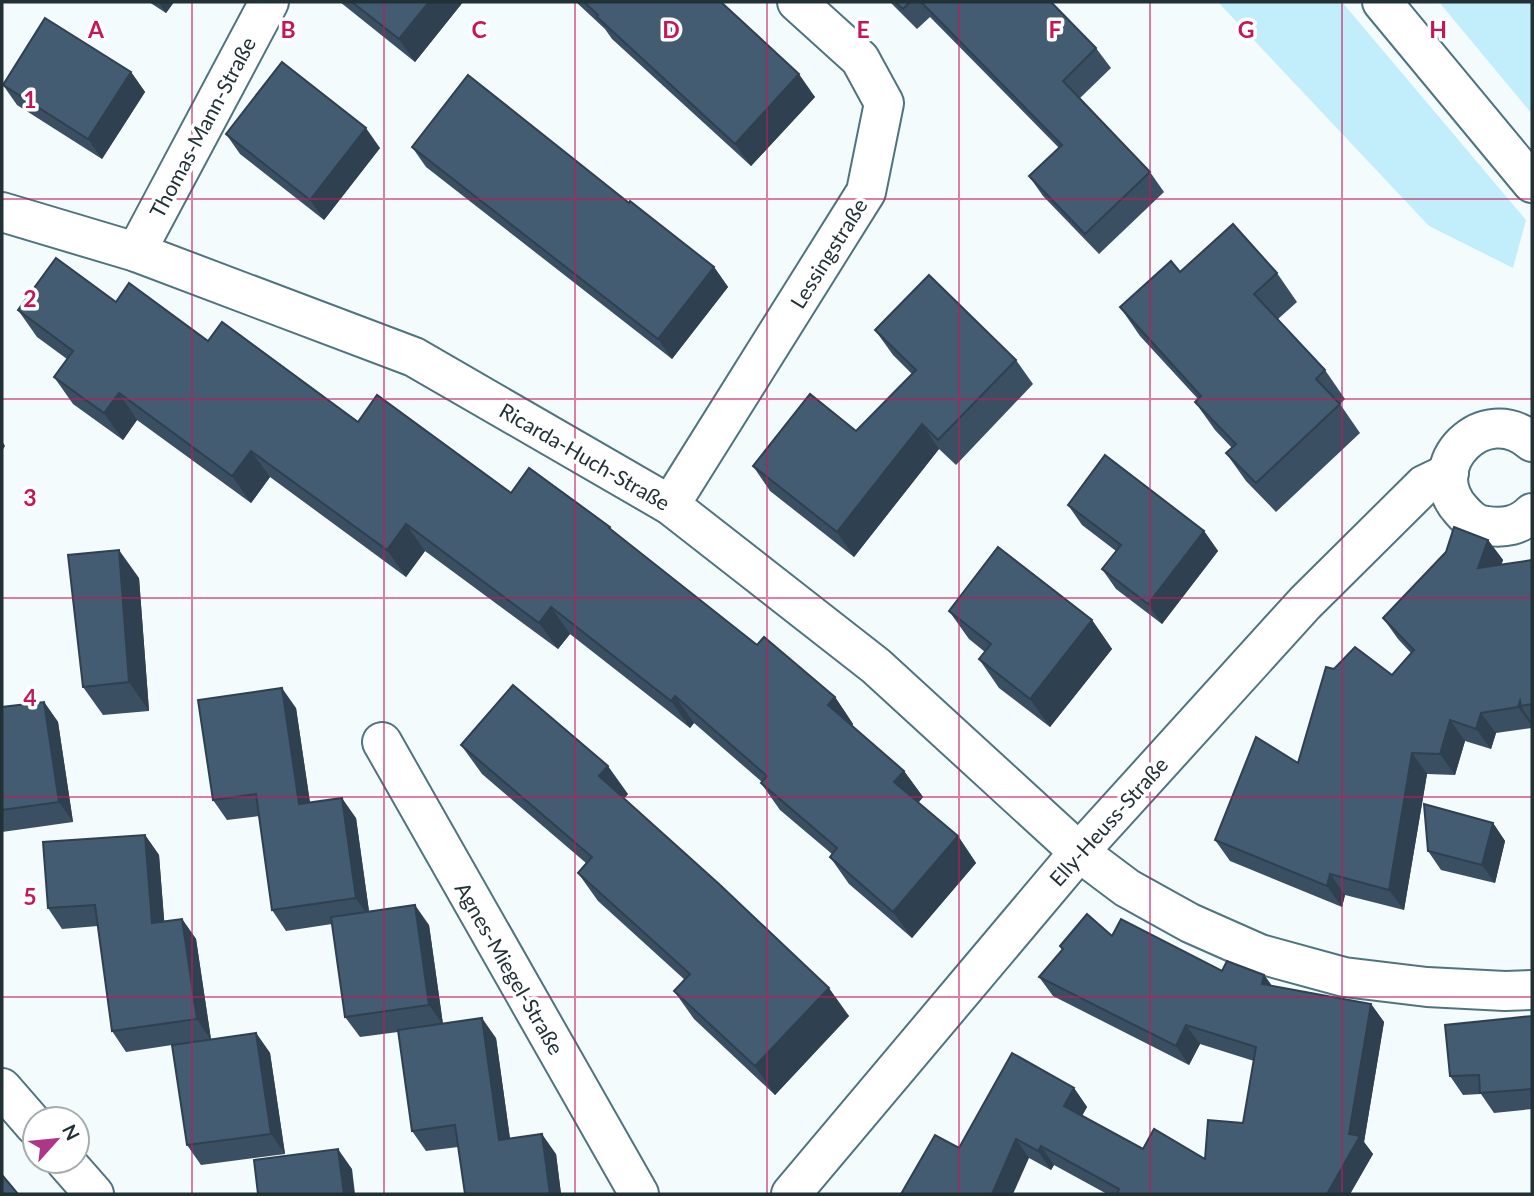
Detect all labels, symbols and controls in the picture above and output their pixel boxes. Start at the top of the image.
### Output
text: A [87,15,105,43]
text: B [280,15,296,43]
text: C [471,15,487,43]
text: D [662,15,680,43]
text: E [856,15,870,43]
text: F [1048,15,1062,43]
text: G [1238,15,1254,43]
text: H [1429,15,1447,43]
street label: Thomas-Mann-Straße [144,32,260,222]
text: 1 [23,85,37,113]
street label: Lessingstraße [784,193,872,313]
text: 2 [23,284,37,312]
street label: Ricarda-Huch-Straße [495,397,675,515]
text: 3 [23,483,37,511]
text: 4 [23,683,37,711]
street label: Elly-Heuss-Straße [1044,751,1172,891]
street label: Agnes-Miegel-Straße [451,878,569,1058]
text: 5 [23,882,37,910]
north arrow [21,1105,91,1175]
text: N [58,1120,85,1144]

